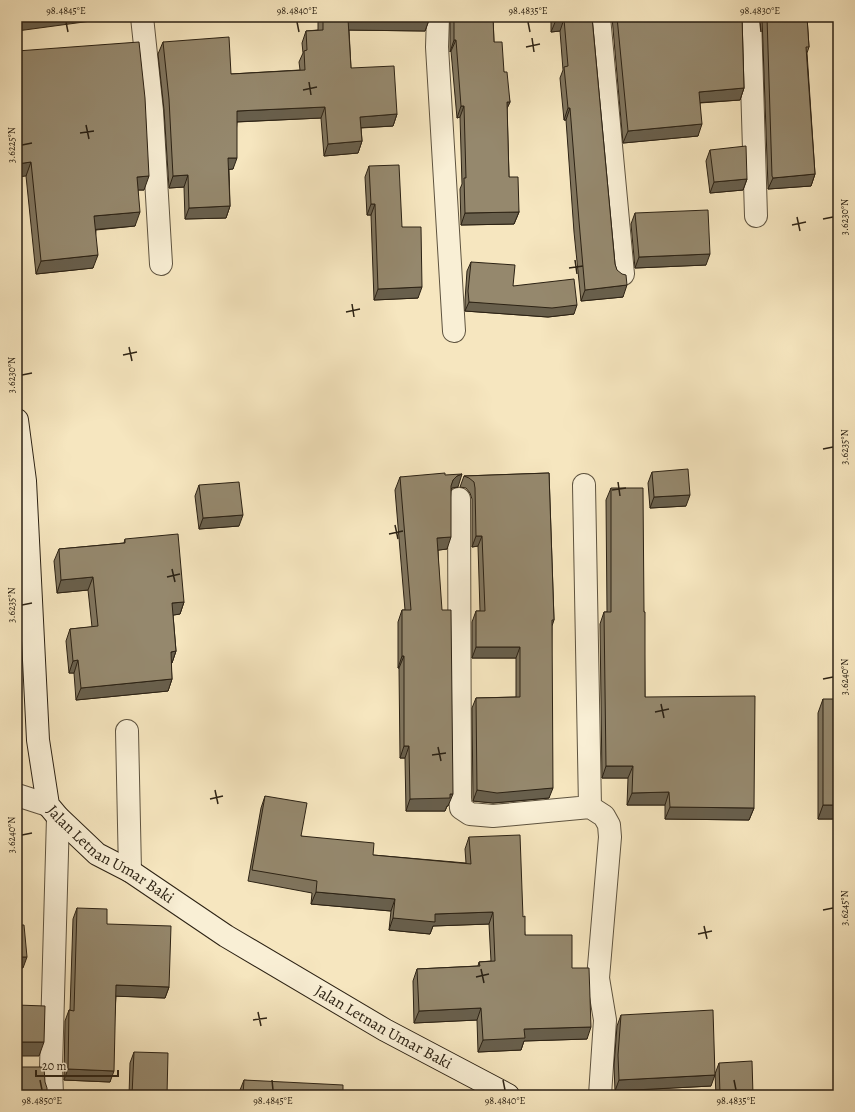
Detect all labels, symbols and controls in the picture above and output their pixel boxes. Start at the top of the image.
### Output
text: 98.4845°E [46,4,86,17]
text: 98.4840°E [277,4,317,17]
text: 98.4835°E [508,4,548,17]
text: 98.4830°E [740,4,780,17]
text: 3.6225°N [5,127,18,163]
text: 3.6230°N [838,199,851,235]
text: 3.6230°N [5,357,18,393]
text: 3.6235°N [838,429,851,465]
text: 3.6235°N [5,587,18,623]
text: 3.6240°N [838,659,851,695]
street label: Jalan Letnan Umar Baki [42,800,179,909]
text: 3.6240°N [5,817,18,853]
text: 3.6245°N [838,890,851,926]
street label: Jalan Letnan Umar Baki [311,980,456,1075]
scale bar [36,1052,118,1078]
text: 20 m [42,1058,66,1074]
text: 98.4850°E [22,1094,62,1107]
text: 98.4845°E [253,1094,293,1107]
text: 98.4840°E [485,1094,525,1107]
text: 98.4835°E [716,1094,756,1107]

